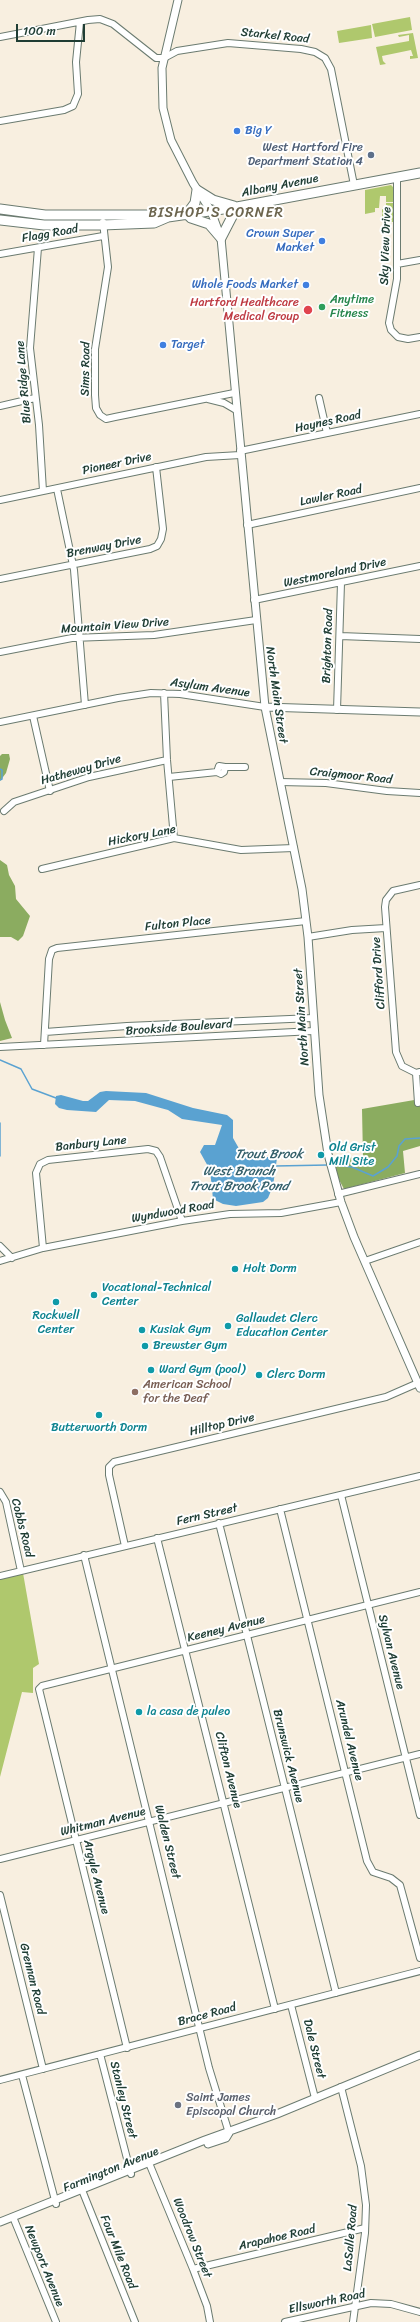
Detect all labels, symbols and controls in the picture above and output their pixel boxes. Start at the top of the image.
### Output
scale bar [18,16,87,42]
text: 100 m [23,20,56,42]
street label: Starkel Road [240,25,310,47]
place label: Big Y [245,124,272,138]
marker: Big Y [232,126,242,136]
place label: West Hartford Fire Department Station 4 [248,141,363,169]
marker: West Hartford Fire Department Station 4 [366,150,376,160]
street label: Albany Avenue [240,172,320,200]
district label: BISHOP'S CORNER [148,205,284,221]
street label: Sky View Drive [377,207,395,285]
street label: Flagg Road [21,222,79,246]
place label: Crown Super Market [246,227,314,255]
marker: Crown Super Market [317,236,327,246]
place label: Whole Foods Market [192,278,298,292]
marker: Whole Foods Market [301,280,311,290]
place label: Anytime Fitness [330,293,374,321]
place label: Hartford Healthcare Medical Group [190,296,299,324]
marker: Anytime Fitness [317,302,327,312]
marker: Hartford Healthcare Medical Group [302,304,314,316]
place label: Target [171,338,205,352]
street label: Blue Ridge Lane [13,340,35,424]
marker: Target [158,340,168,350]
street label: Sims Road [78,342,94,396]
street label: Haynes Road [294,408,362,436]
street label: Pioneer Drive [81,450,153,478]
street label: Lawler Road [299,482,363,510]
street label: Brenway Drive [65,533,143,561]
street label: Westmoreland Drive [282,555,388,591]
street label: Brighton Road [319,608,337,684]
street label: Mountain View Drive [61,615,169,637]
street label: North Main Street [262,646,290,744]
street label: Asylum Avenue [169,675,251,701]
street label: Hatheway Drive [39,752,123,788]
street label: Craigmoor Road [309,765,393,787]
street label: Hickory Lane [107,822,177,850]
street label: Fulton Place [144,913,212,935]
street label: Clifford Drive [369,936,389,1010]
street label: North Main Street [291,968,313,1066]
street label: Brookside Boulevard [125,1017,233,1039]
street label: Banbury Lane [55,1133,127,1155]
place label: Old Grist Mill Site [329,1141,376,1169]
water label: Trout Brook [235,1147,303,1163]
marker: Old Grist Mill Site [316,1150,326,1160]
water label: West Branch Trout Brook Pond [189,1164,289,1195]
street label: Wyndwood Road [130,1198,216,1226]
place label: Holt Dorm [243,1262,297,1276]
marker: Holt Dorm [230,1264,240,1274]
place label: Vocational-Technical Center [102,1281,211,1309]
marker: Vocational-Technical Center [89,1290,99,1300]
marker: Rockwell Center [51,1297,61,1307]
place label: Rockwell Center [32,1309,80,1337]
place label: Gallaudet Clerc Education Center [236,1312,328,1340]
marker: Gallaudet Clerc Education Center [223,1321,233,1331]
place label: Kusiak Gym [150,1323,211,1337]
marker: Kusiak Gym [137,1325,147,1335]
place label: Brewster Gym [153,1339,227,1353]
marker: Brewster Gym [140,1341,150,1351]
place label: Ward Gym (pool) [159,1363,245,1377]
marker: Ward Gym (pool) [146,1365,156,1375]
place label: Clerc Dorm [267,1368,326,1382]
marker: Clerc Dorm [254,1370,264,1380]
place label: American School for the Deaf [143,1378,232,1406]
marker: American School for the Deaf [130,1387,140,1397]
marker: Butterworth Dorm [94,1410,104,1420]
street label: Hilltop Drive [188,1411,256,1439]
place label: Butterworth Dorm [51,1421,147,1435]
street label: Cobbs Road [8,1497,36,1559]
street label: Fern Street [175,1501,239,1529]
street label: Keeney Avenue [186,1612,266,1646]
street label: Sylvan Avenue [375,1613,407,1691]
street label: Arundel Avenue [332,1698,366,1782]
place label: la casa de puleo [147,1705,230,1719]
marker: la casa de puleo [134,1707,144,1717]
street label: Brunswick Avenue [269,1708,307,1804]
street label: Clifton Avenue [212,1730,244,1810]
street label: Whitman Avenue [59,1804,147,1840]
street label: Walden Street [151,1804,183,1880]
street label: Argyle Avenue [80,1838,112,1916]
street label: Grennan Road [16,1942,48,2016]
street label: Brace Road [176,2000,238,2030]
street label: Dale Street [300,2018,328,2080]
street label: Stanley Street [106,2060,140,2140]
place label: Saint James Episcopal Church [186,2091,276,2119]
marker: Saint James Episcopal Church [173,2100,183,2110]
street label: Farmington Avenue [61,2144,161,2196]
street label: Woodrow Street [169,2196,215,2280]
street label: LaSalle Road [341,2204,361,2272]
street label: Four Mile Road [97,2213,139,2291]
street label: Arapahoe Road [237,2222,317,2254]
street label: Newport Avenue [21,2223,67,2309]
street label: Ellsworth Road [288,2287,366,2317]

